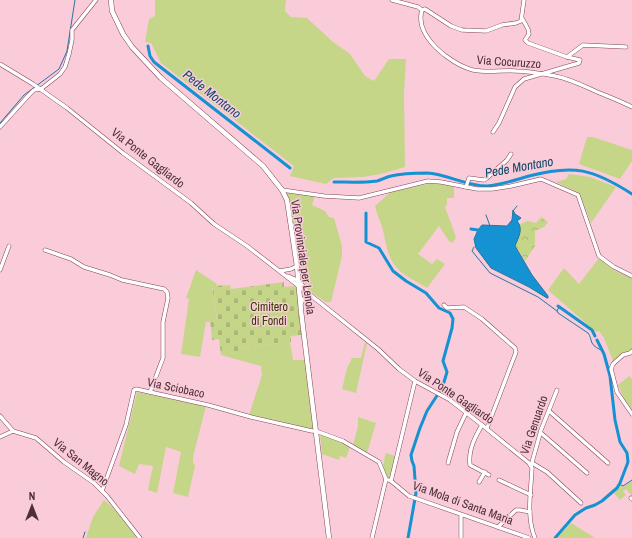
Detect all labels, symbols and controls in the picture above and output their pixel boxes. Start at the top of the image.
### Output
street label: Via Cocuruzzo [476,52,542,72]
water label: Pede Montano [179,66,245,122]
street label: Via Ponte Gagliardo [108,124,188,192]
water label: Pede Montano [483,153,555,181]
street label: Via Provinciale per Lenola [287,199,319,316]
park label: Cimitero di Fondi [250,299,288,329]
street label: Via Ponte Gagliardo [415,364,497,428]
street label: Via Sciobaco [146,374,206,402]
street label: Via Genuardo [516,394,552,456]
street label: Via San Magno [50,434,112,490]
street label: Via Mola di Santa Maria [410,477,516,529]
north arrow [12,486,52,526]
text: N [29,489,35,503]

